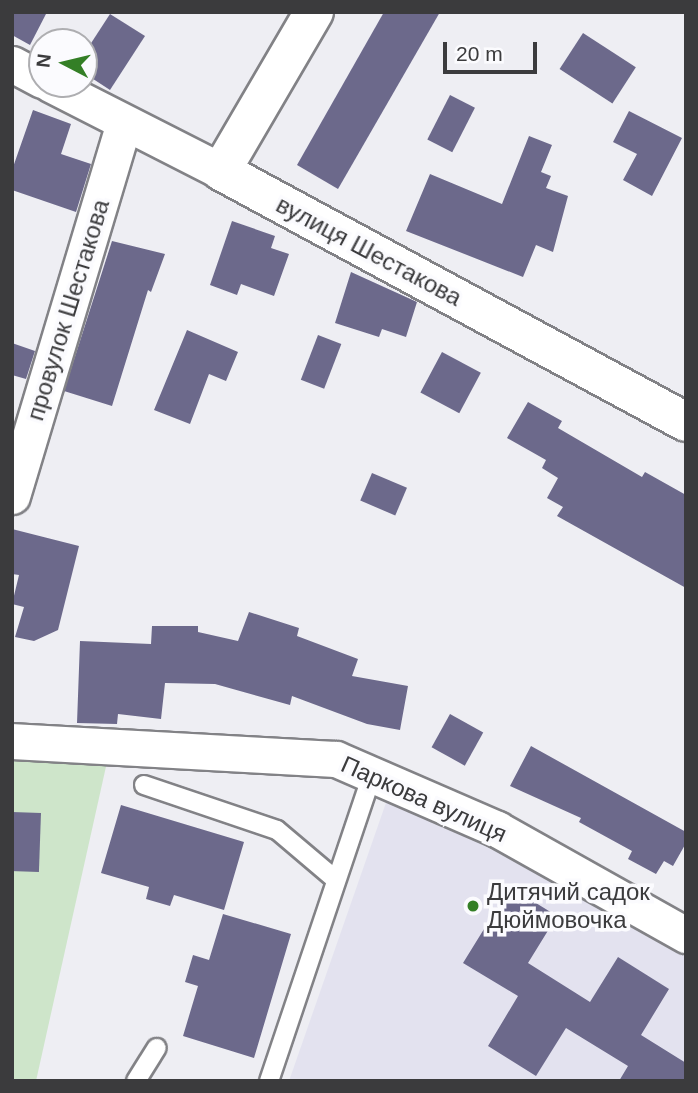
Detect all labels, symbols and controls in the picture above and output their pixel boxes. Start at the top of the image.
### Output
north arrow [28,28,98,98]
scale bar [446,28,540,72]
text: 20 m [456,42,503,65]
text: N [32,53,55,69]
street label: вулиця Шестакова [271,190,467,312]
street label: провулок Шестакова [21,196,115,424]
street label: Паркова вулиця [337,750,511,848]
place label: Дитячий садок Дюймовочка [487,878,650,934]
marker: Дитячий садок Дюймовочка [465,898,481,914]

